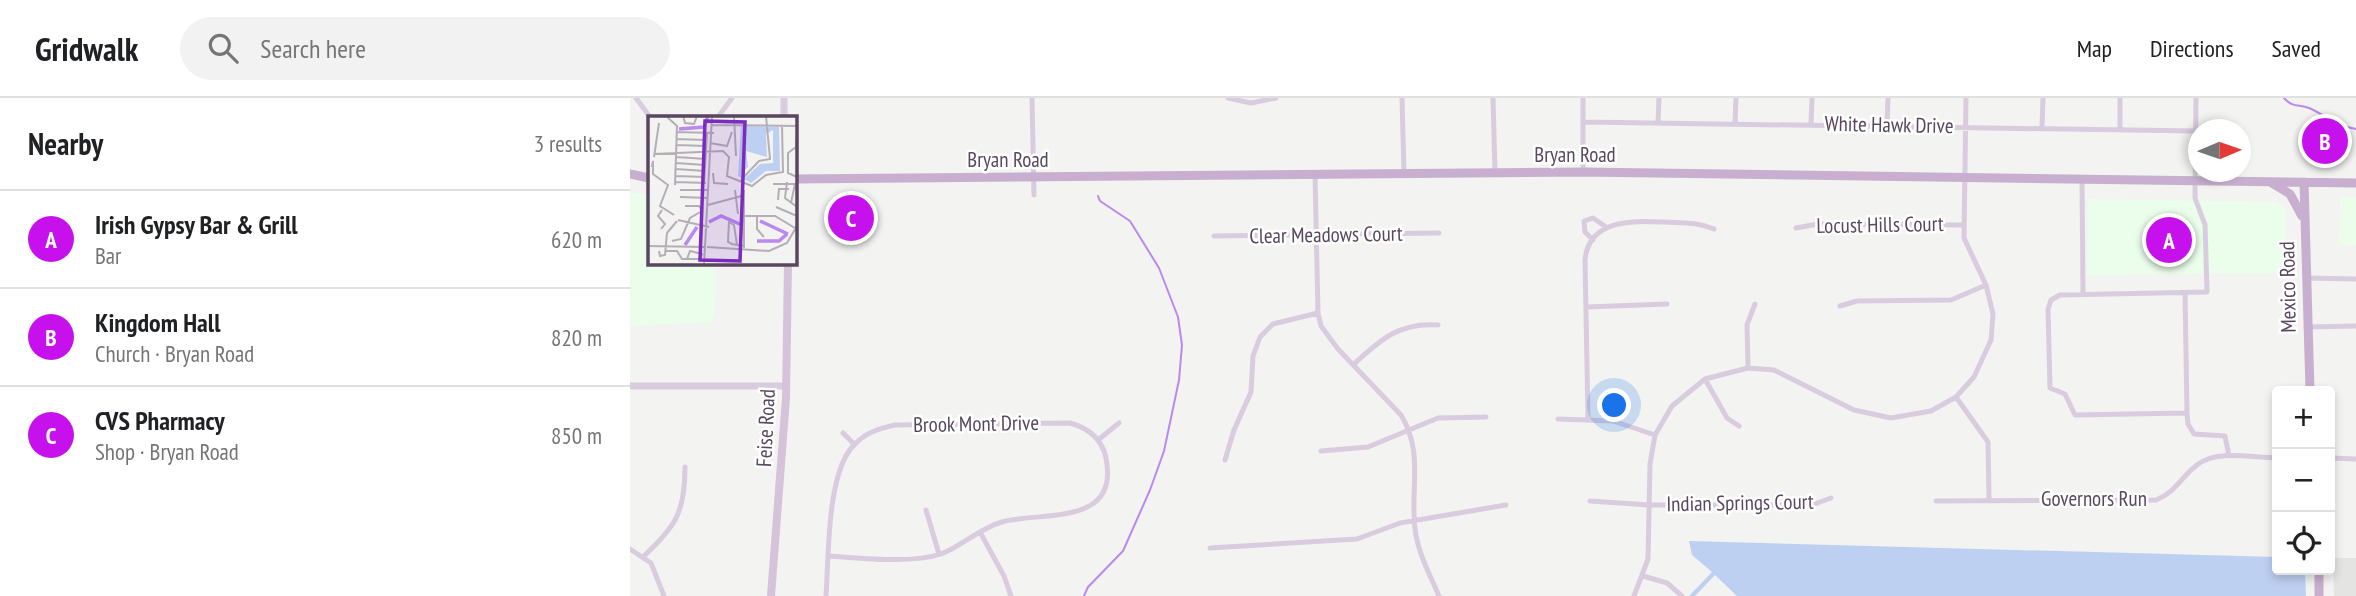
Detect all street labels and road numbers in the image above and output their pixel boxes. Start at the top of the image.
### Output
street label: White Hawk Drive [1824,110,1954,139]
street label: Bryan Road [1534,141,1616,168]
street label: Bryan Road [967,146,1049,173]
street label: Locust Hills Court [1816,210,1944,239]
street label: Clear Meadows Court [1249,220,1403,249]
street label: Mexico Road [2273,241,2302,333]
street label: Feise Road [750,388,781,468]
street label: Brook Mont Drive [913,409,1039,438]
street label: Governors Run [2041,485,2147,512]
street label: Indian Springs Court [1666,488,1814,517]

